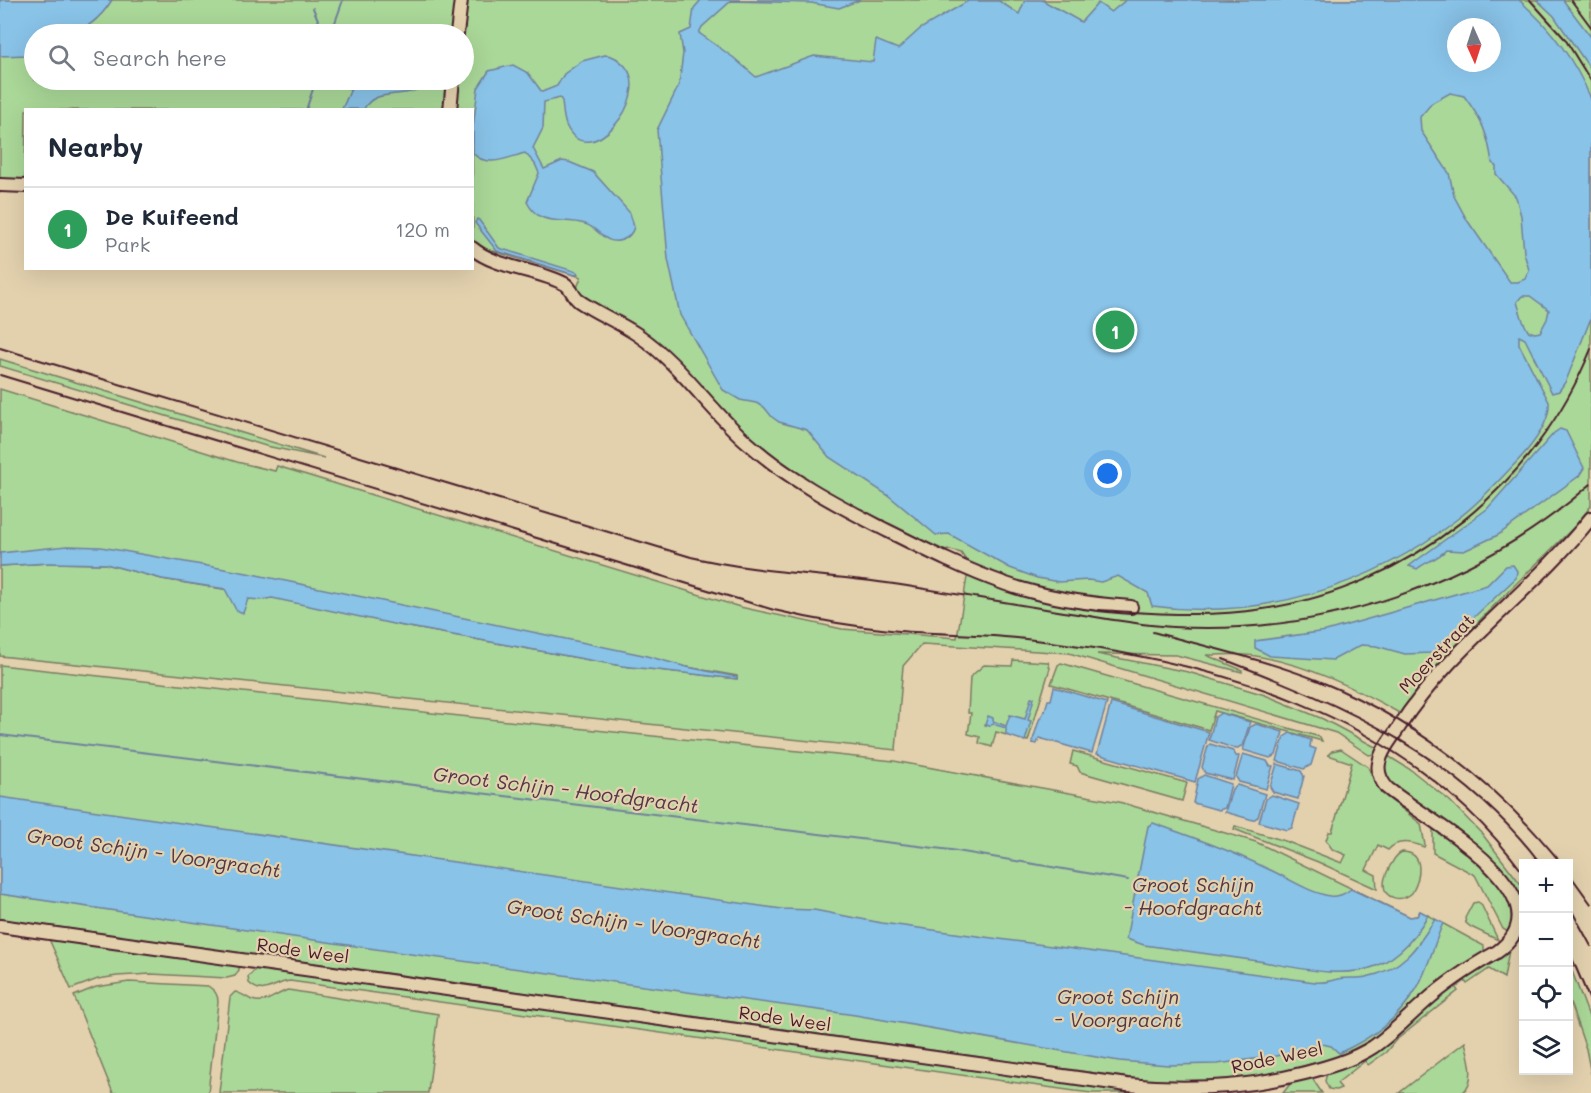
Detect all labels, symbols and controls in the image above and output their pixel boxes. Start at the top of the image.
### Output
north arrow [1447,18,1501,72]
search box [24,24,474,90]
icon: search [45,41,78,74]
text: Search here [93,43,227,72]
text: Nearby [48,130,143,164]
text: De Kuifeend [105,202,239,231]
text: 1 [63,216,72,242]
text: 120 m [395,216,450,242]
text: Park [105,231,150,257]
pin: 1 [1096,308,1134,352]
your location [1093,459,1122,488]
street label: Moerstraat [1393,608,1480,699]
water label: Groot Schijn - Hoofdgracht [432,760,701,818]
water label: Groot Schijn - Voorgracht [25,821,283,883]
map controls [1519,859,1573,1075]
button: + [1519,859,1573,913]
water label: Groot Schijn - Hoofdgracht [1123,871,1263,920]
water label: Groot Schijn - Voorgracht [505,892,763,954]
button: − [1519,913,1573,967]
street label: Rode Weel [255,932,351,968]
button: locate [1519,967,1573,1021]
water label: Groot Schijn - Voorgracht [1054,983,1182,1032]
street label: Rode Weel [737,1000,833,1036]
button: layers [1519,1021,1573,1075]
street label: Rode Weel [1229,1036,1325,1078]

